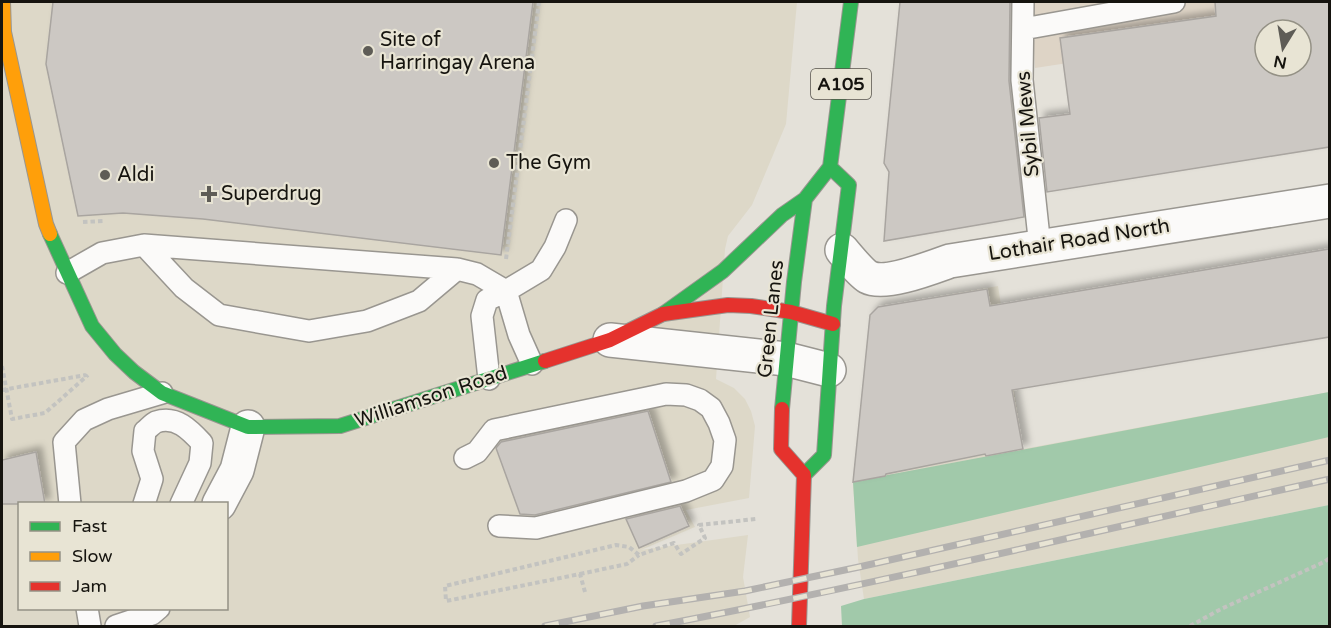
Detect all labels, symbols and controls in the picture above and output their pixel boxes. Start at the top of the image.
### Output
north arrow [1253,18,1313,78]
place label: Site of Harringay Arena [380,28,535,75]
marker: Site of Harringay Arena [361,44,375,58]
text: N [1272,51,1289,73]
road number: A105 [811,69,871,99]
street label: Sybil Mews [1011,70,1045,178]
place label: The Gym [506,151,591,175]
marker: The Gym [487,156,501,170]
place label: Aldi [117,163,154,187]
marker: Aldi [98,168,112,182]
place label: Superdrug [221,182,322,206]
marker: Superdrug [202,187,216,201]
street label: Lothair Road North [987,214,1171,266]
street label: Green Lanes [753,259,789,379]
street label: Williamson Road [352,361,510,433]
legend [18,502,228,610]
text: Fast [72,515,107,537]
text: Slow [72,545,113,567]
text: Jam [72,575,107,597]

